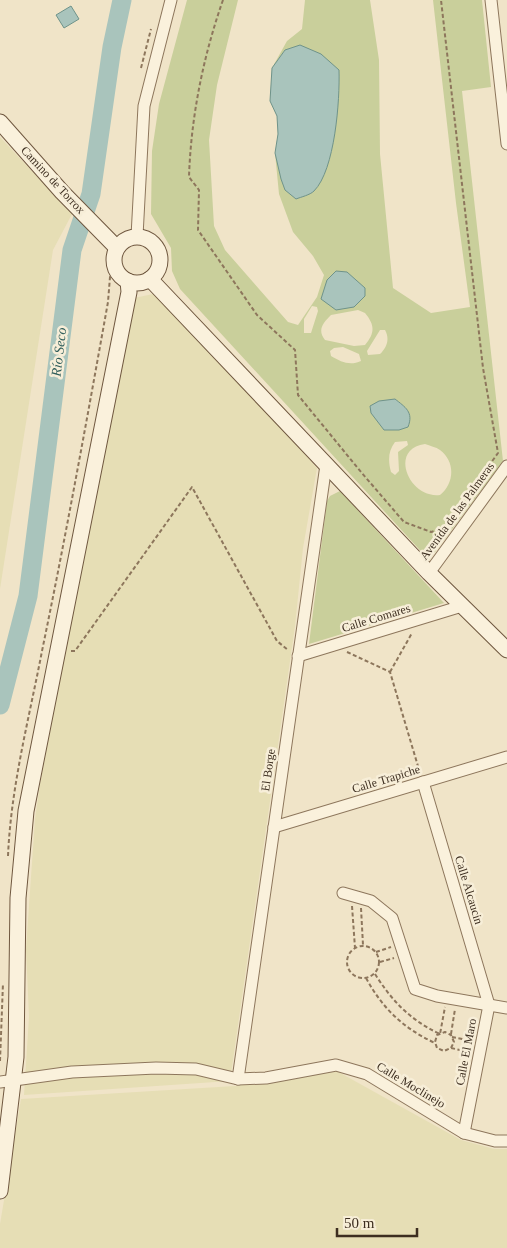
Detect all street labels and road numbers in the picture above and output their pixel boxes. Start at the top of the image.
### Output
street label: Camino de Torrox [18,143,88,217]
street label: Avenida de las Palmeras [417,459,497,563]
street label: Calle Comares [340,601,412,635]
street label: El Borge [258,748,278,792]
street label: Calle Trapiche [350,762,422,796]
street label: Calle Alcaucin [452,854,486,926]
street label: Calle El Maro [453,1017,479,1087]
street label: Calle Moclinejo [374,1059,448,1111]

